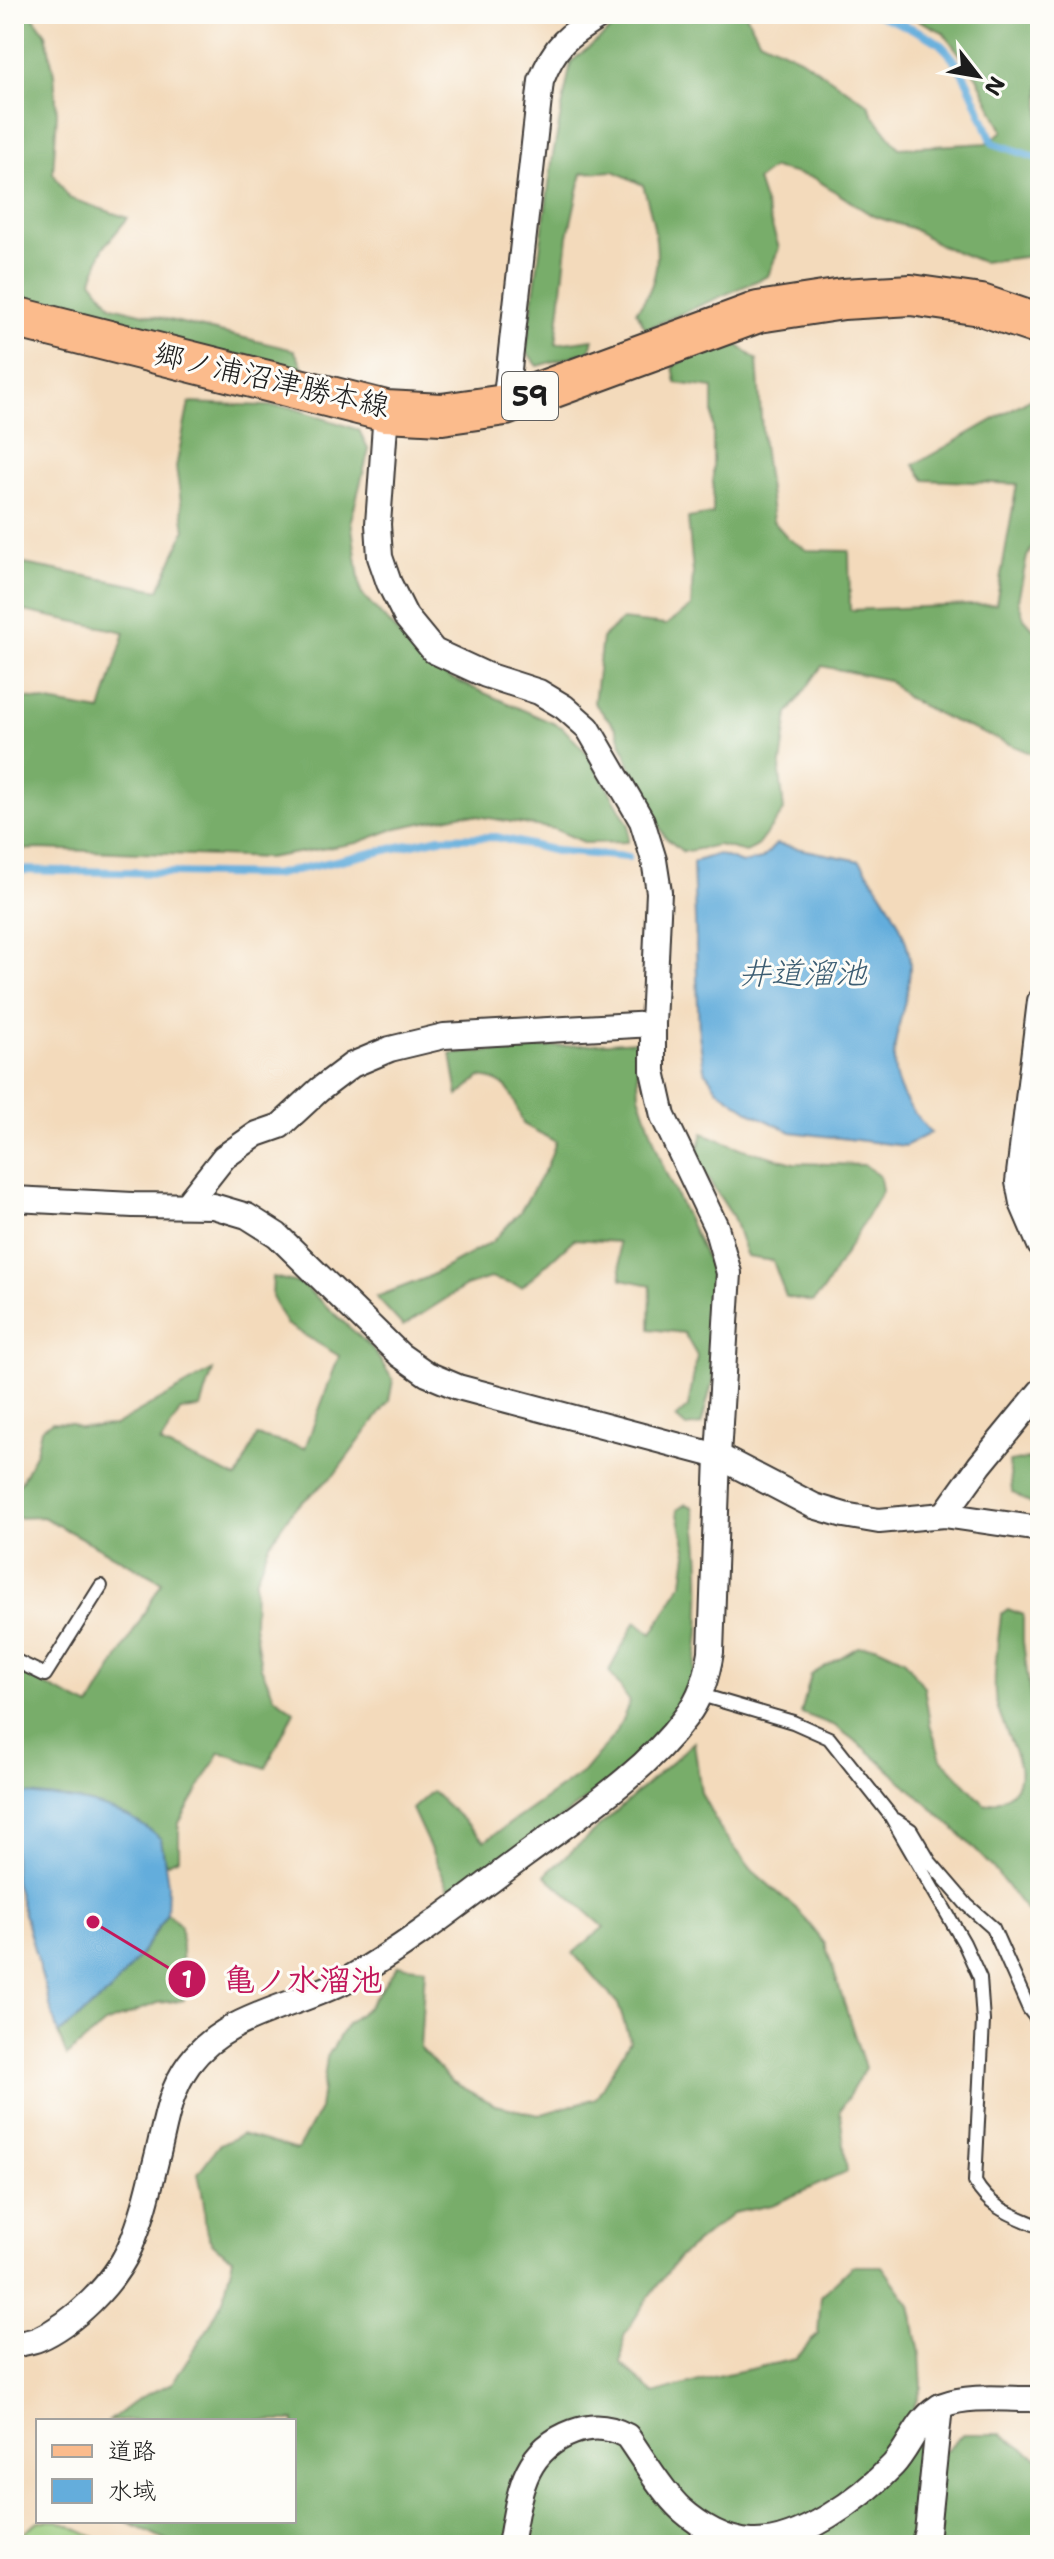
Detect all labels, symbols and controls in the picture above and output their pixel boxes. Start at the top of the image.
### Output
north arrow [938,36,1018,116]
text: N [978,71,1012,101]
street label: 郷ノ浦沼津勝本線 [151,333,394,426]
road number: 59 [502,372,558,420]
water label: 井道溜池 [739,951,868,994]
callout: 亀ノ水溜池 [167,1951,399,2007]
text: 亀ノ水溜池 [223,1958,383,2001]
text: 1 [182,1964,192,1996]
legend [36,2419,296,2523]
text: 道路 [108,2435,156,2467]
text: 水域 [108,2475,156,2507]

